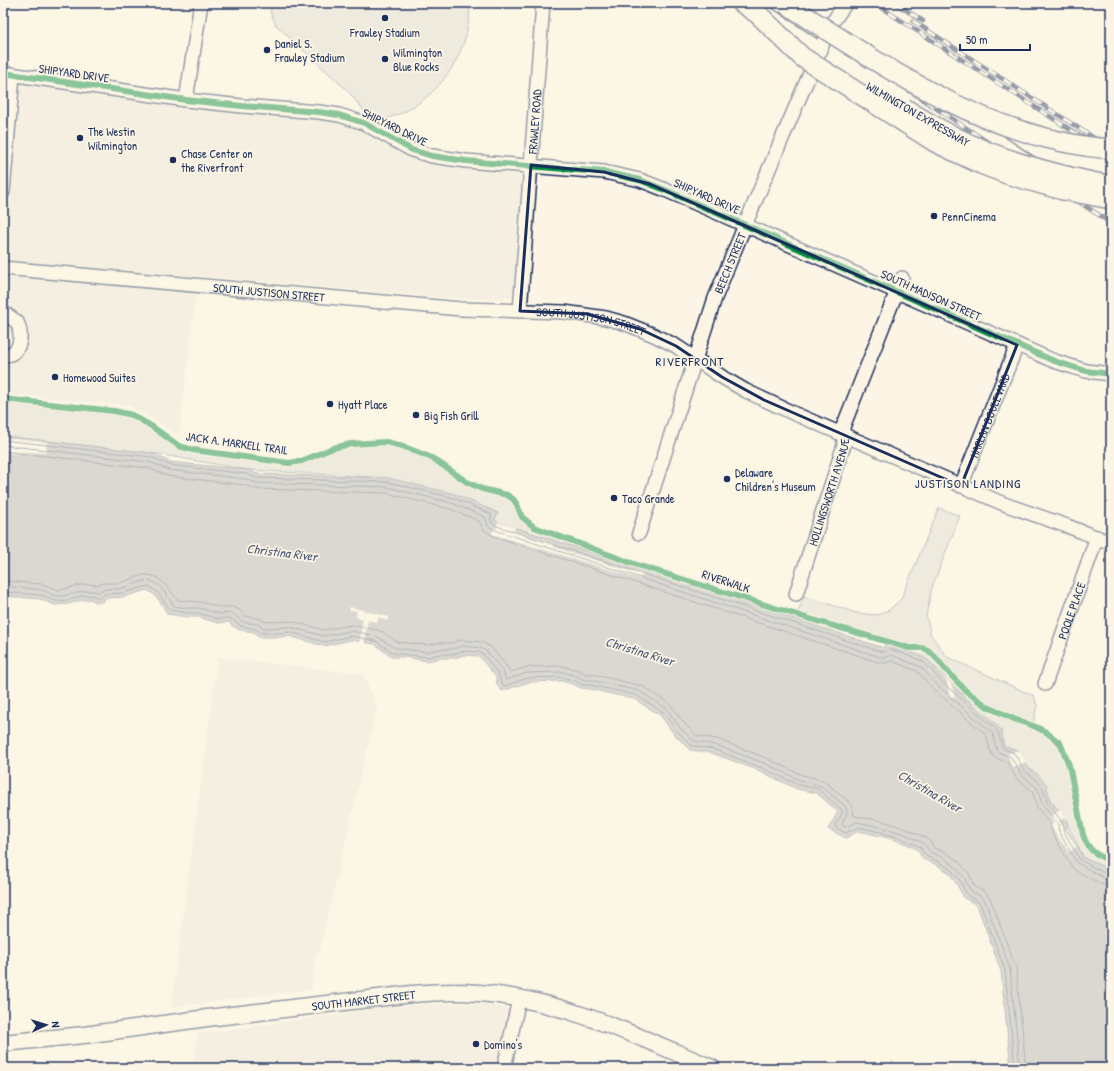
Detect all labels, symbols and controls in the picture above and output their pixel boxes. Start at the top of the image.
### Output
marker: Frawley Stadium [380,13,390,23]
place label: Frawley Stadium [349,24,420,41]
scale bar [960,26,1030,52]
text: 50 m [966,31,987,48]
place label: Daniel S. Frawley Stadium [274,35,345,66]
place label: Wilmington Blue Rocks [393,44,442,75]
marker: Daniel S. Frawley Stadium [262,45,272,55]
marker: Wilmington Blue Rocks [380,54,390,64]
street label: SHIPYARD DRIVE [38,60,111,86]
street label: WILMINGTON EXPRESSWAY [863,77,973,151]
street label: FRAWLEY ROAD [523,88,545,155]
street label: SHIPYARD DRIVE [359,104,431,150]
place label: The Westin Wilmington [88,123,137,154]
marker: The Westin Wilmington [75,133,85,143]
place label: Chase Center on the Riverfront [181,145,253,176]
marker: Chase Center on the Riverfront [168,155,178,165]
street label: SHIPYARD DRIVE [671,174,743,218]
place label: PennCinema [942,208,996,225]
marker: PennCinema [929,211,939,221]
street label: BEECH STREET [709,229,750,296]
street label: SOUTH MADISON STREET [878,265,984,325]
street label: SOUTH JUSTISON STREET [212,278,326,305]
street label: SOUTH JUSTISON STREET [536,303,649,340]
district label: RIVERFRONT [656,352,724,370]
place label: Homewood Suites [63,369,136,386]
street label: HARLAN BOULEVARD [965,370,1014,460]
marker: Homewood Suites [50,372,60,382]
place label: Hyatt Place [338,396,388,413]
marker: Hyatt Place [325,399,335,409]
place label: Big Fish Grill [424,407,480,424]
marker: Big Fish Grill [411,410,421,420]
street label: JACK A. MARKELL TRAIL [185,427,290,459]
street label: HOLLINGSWORTH AVENUE [804,438,852,548]
place label: Delaware Children's Museum [735,464,816,495]
marker: Delaware Children's Museum [722,474,732,484]
district label: JUSTISON LANDING [915,474,1021,492]
place label: Taco Grande [622,490,675,507]
marker: Taco Grande [609,493,619,503]
water label: Christina River [246,539,320,566]
street label: RIVERWALK [700,565,753,597]
street label: POOLE PLACE [1053,579,1089,641]
water label: Christina River [603,632,679,671]
water label: Christina River [895,765,967,818]
street label: SOUTH MARKET STREET [311,985,416,1014]
north arrow [26,1005,66,1045]
text: N [49,1021,63,1028]
place label: Domino's [484,1036,523,1053]
marker: Domino's [471,1039,481,1049]

